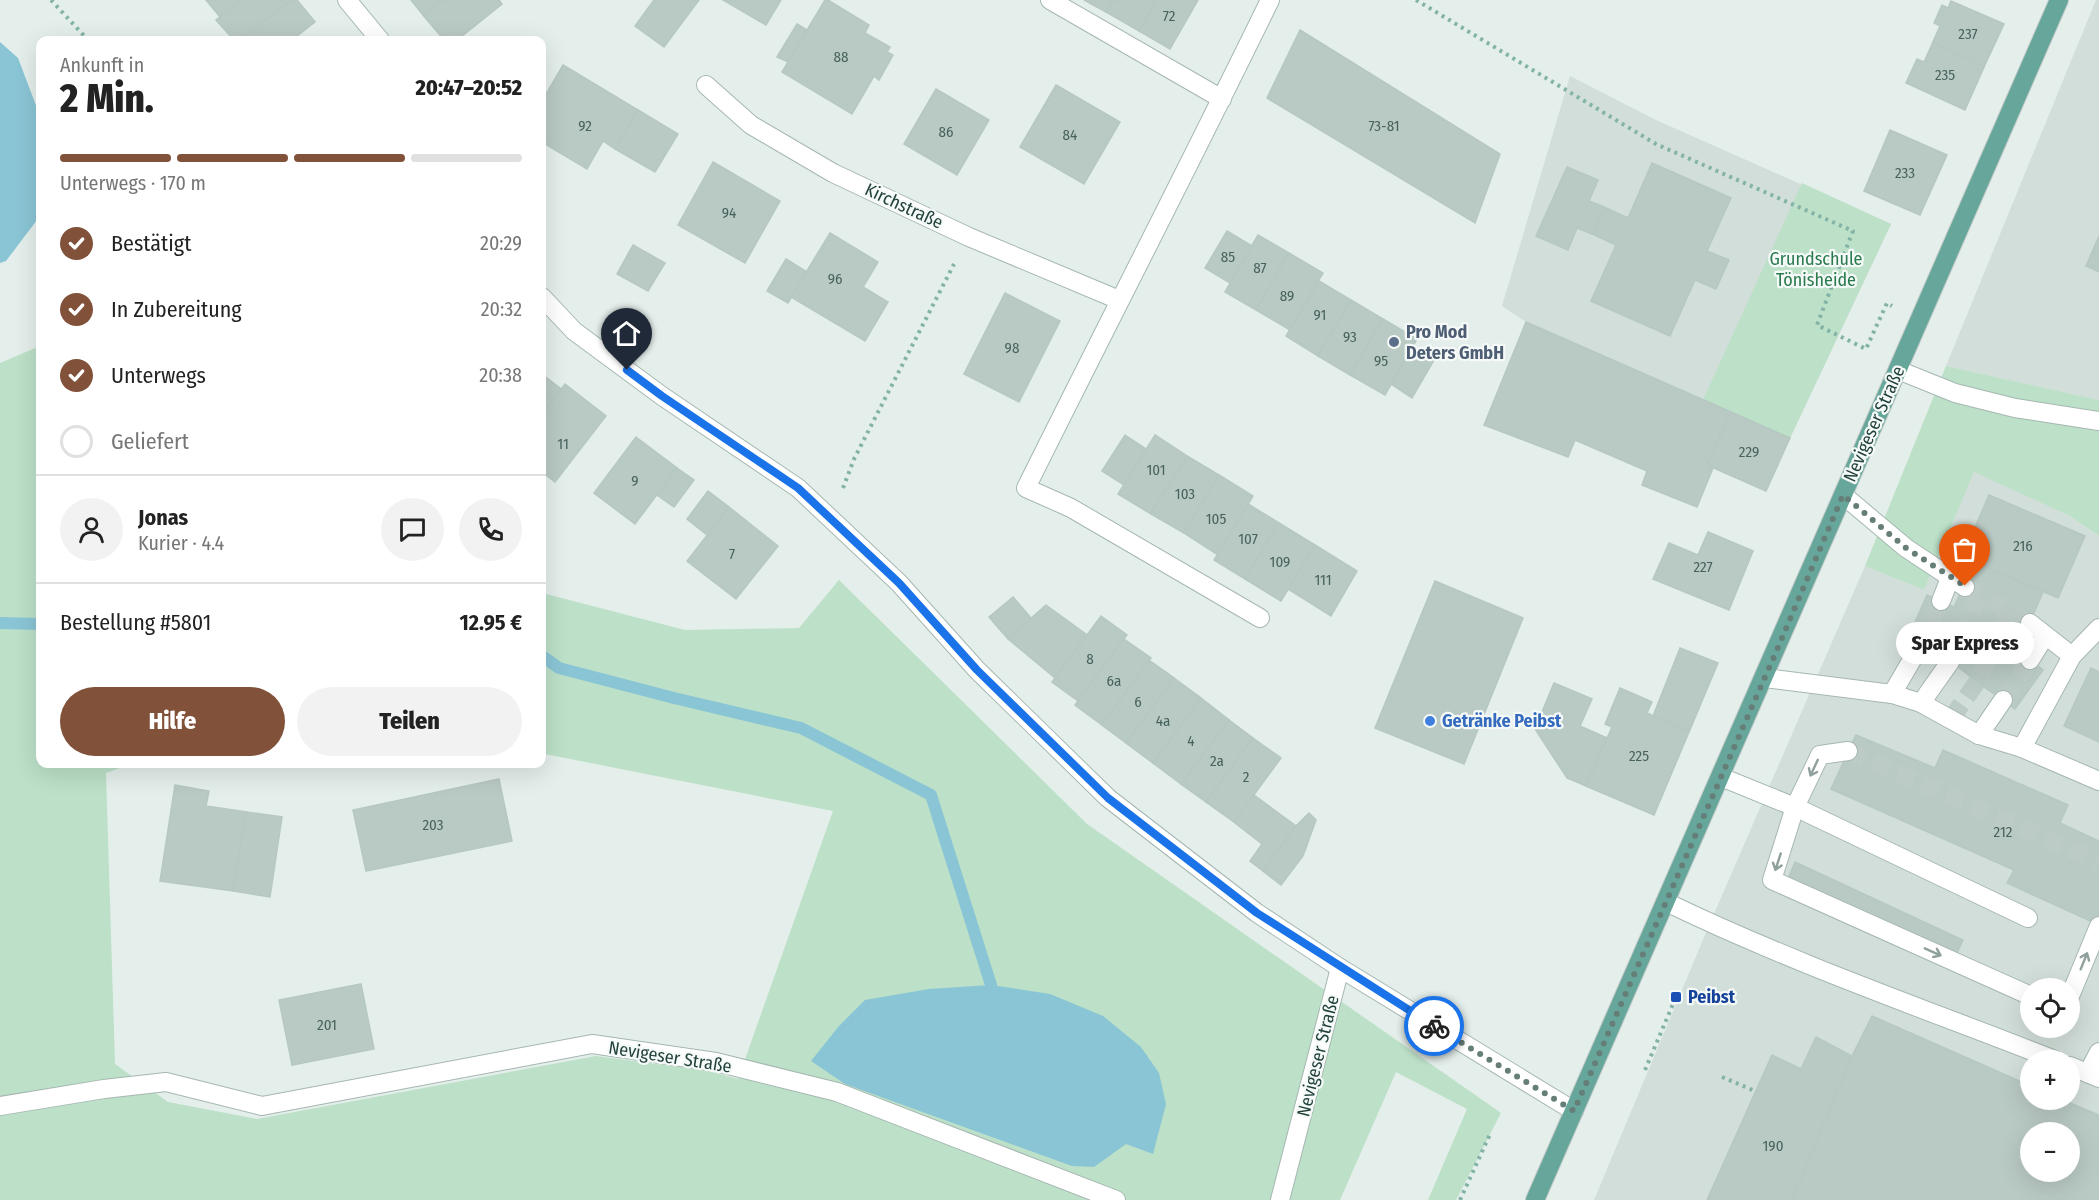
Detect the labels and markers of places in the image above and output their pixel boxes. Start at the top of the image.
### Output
pin [601,308,652,370]
place label: Pro Mod Deters GmbH [1406,321,1504,364]
marker: Pro Mod Deters GmbH [1387,335,1401,349]
pin [1939,524,1990,586]
callout: Spar Express [1896,622,2034,664]
place label: Getränke Peibst [1442,710,1562,732]
marker: Getränke Peibst [1423,714,1437,728]
place label: Peibst [1688,986,1736,1008]
marker: Peibst [1669,990,1683,1004]

